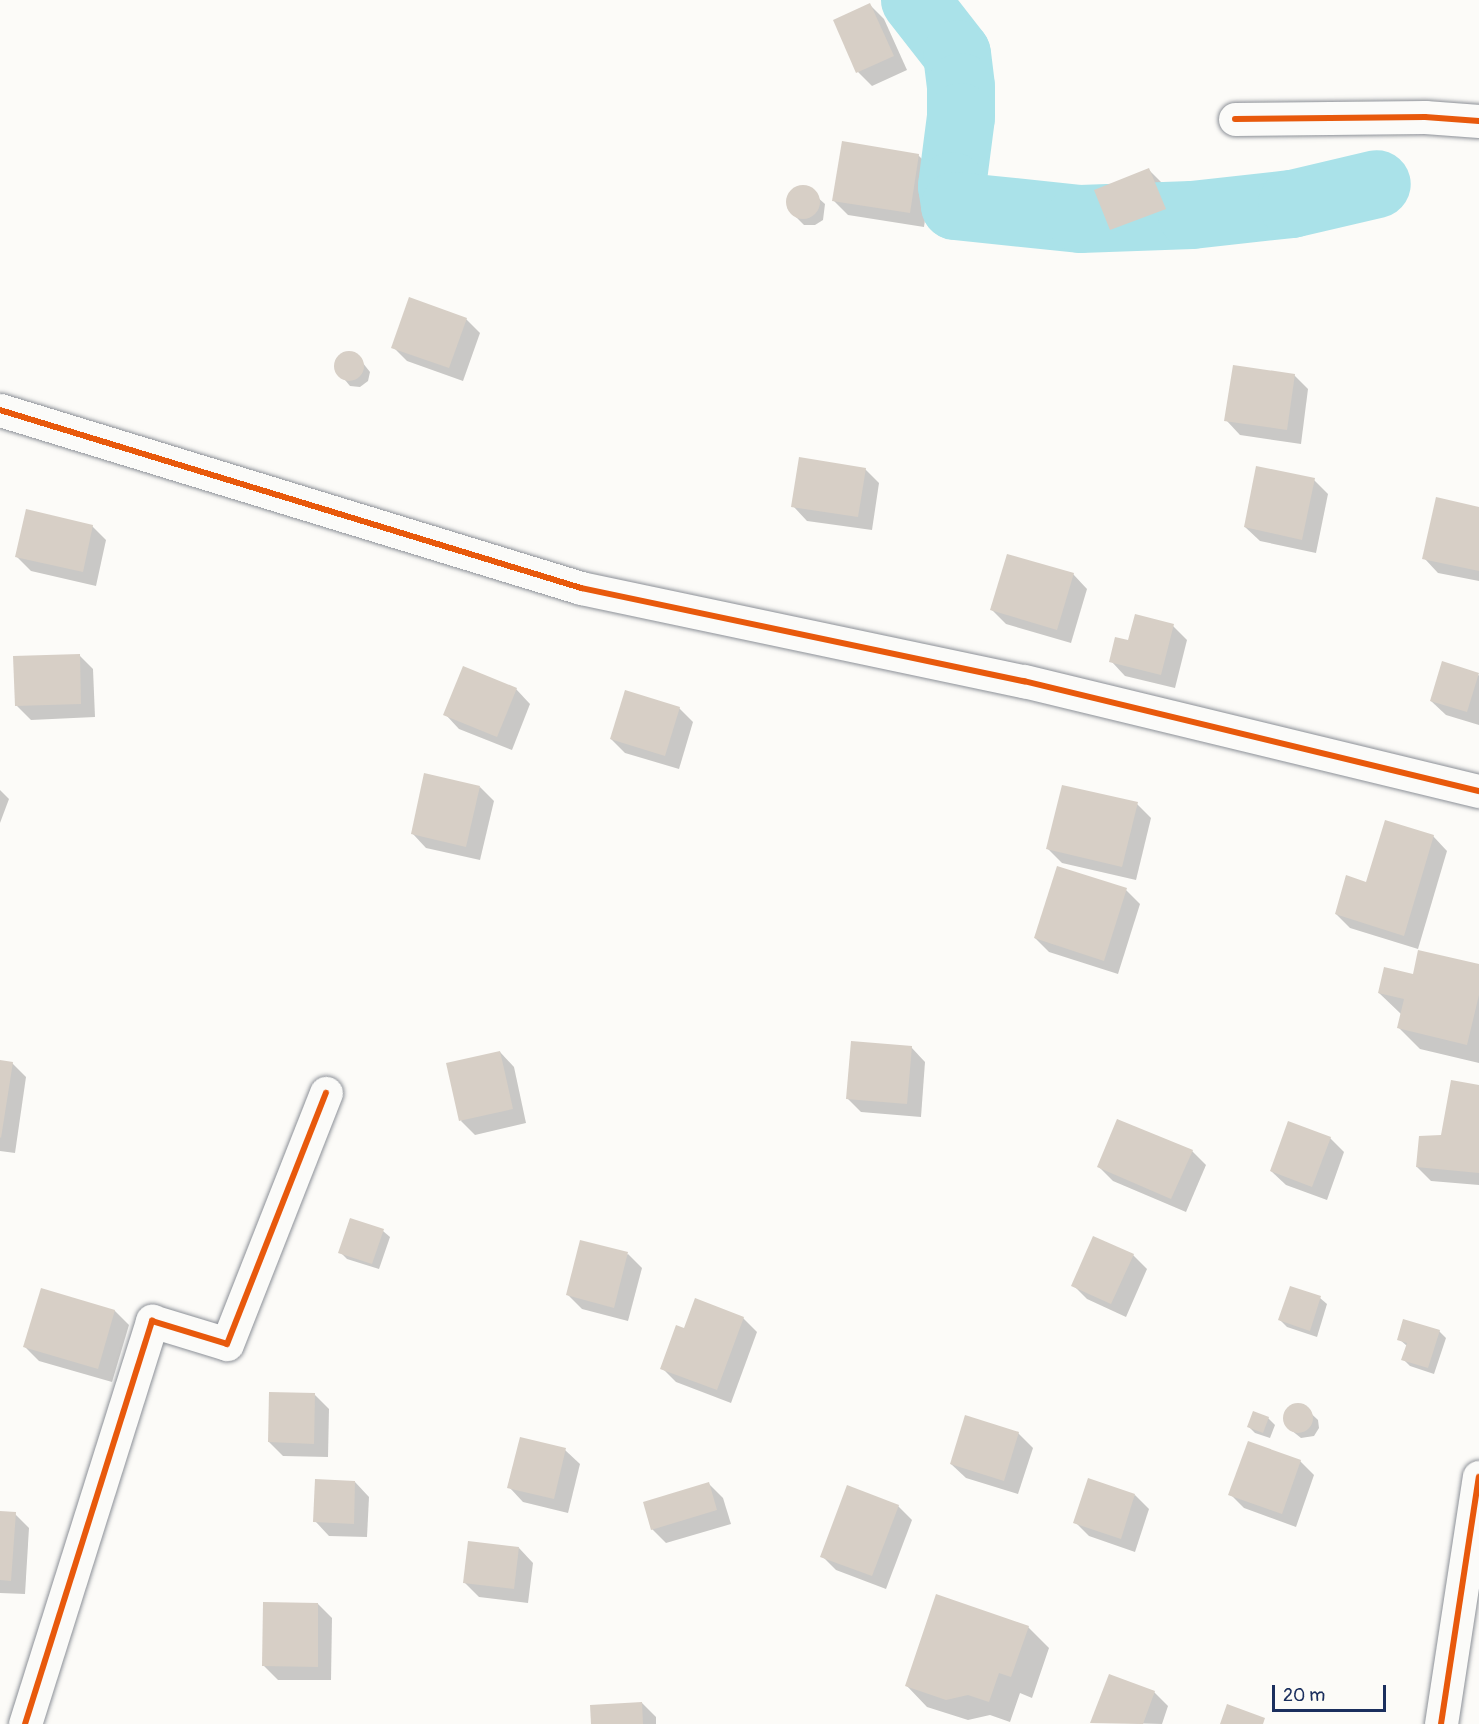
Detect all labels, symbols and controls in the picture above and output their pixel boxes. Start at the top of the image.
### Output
scale bar [1275,1673,1389,1711]
text: 20 m [1283,1684,1325,1707]

